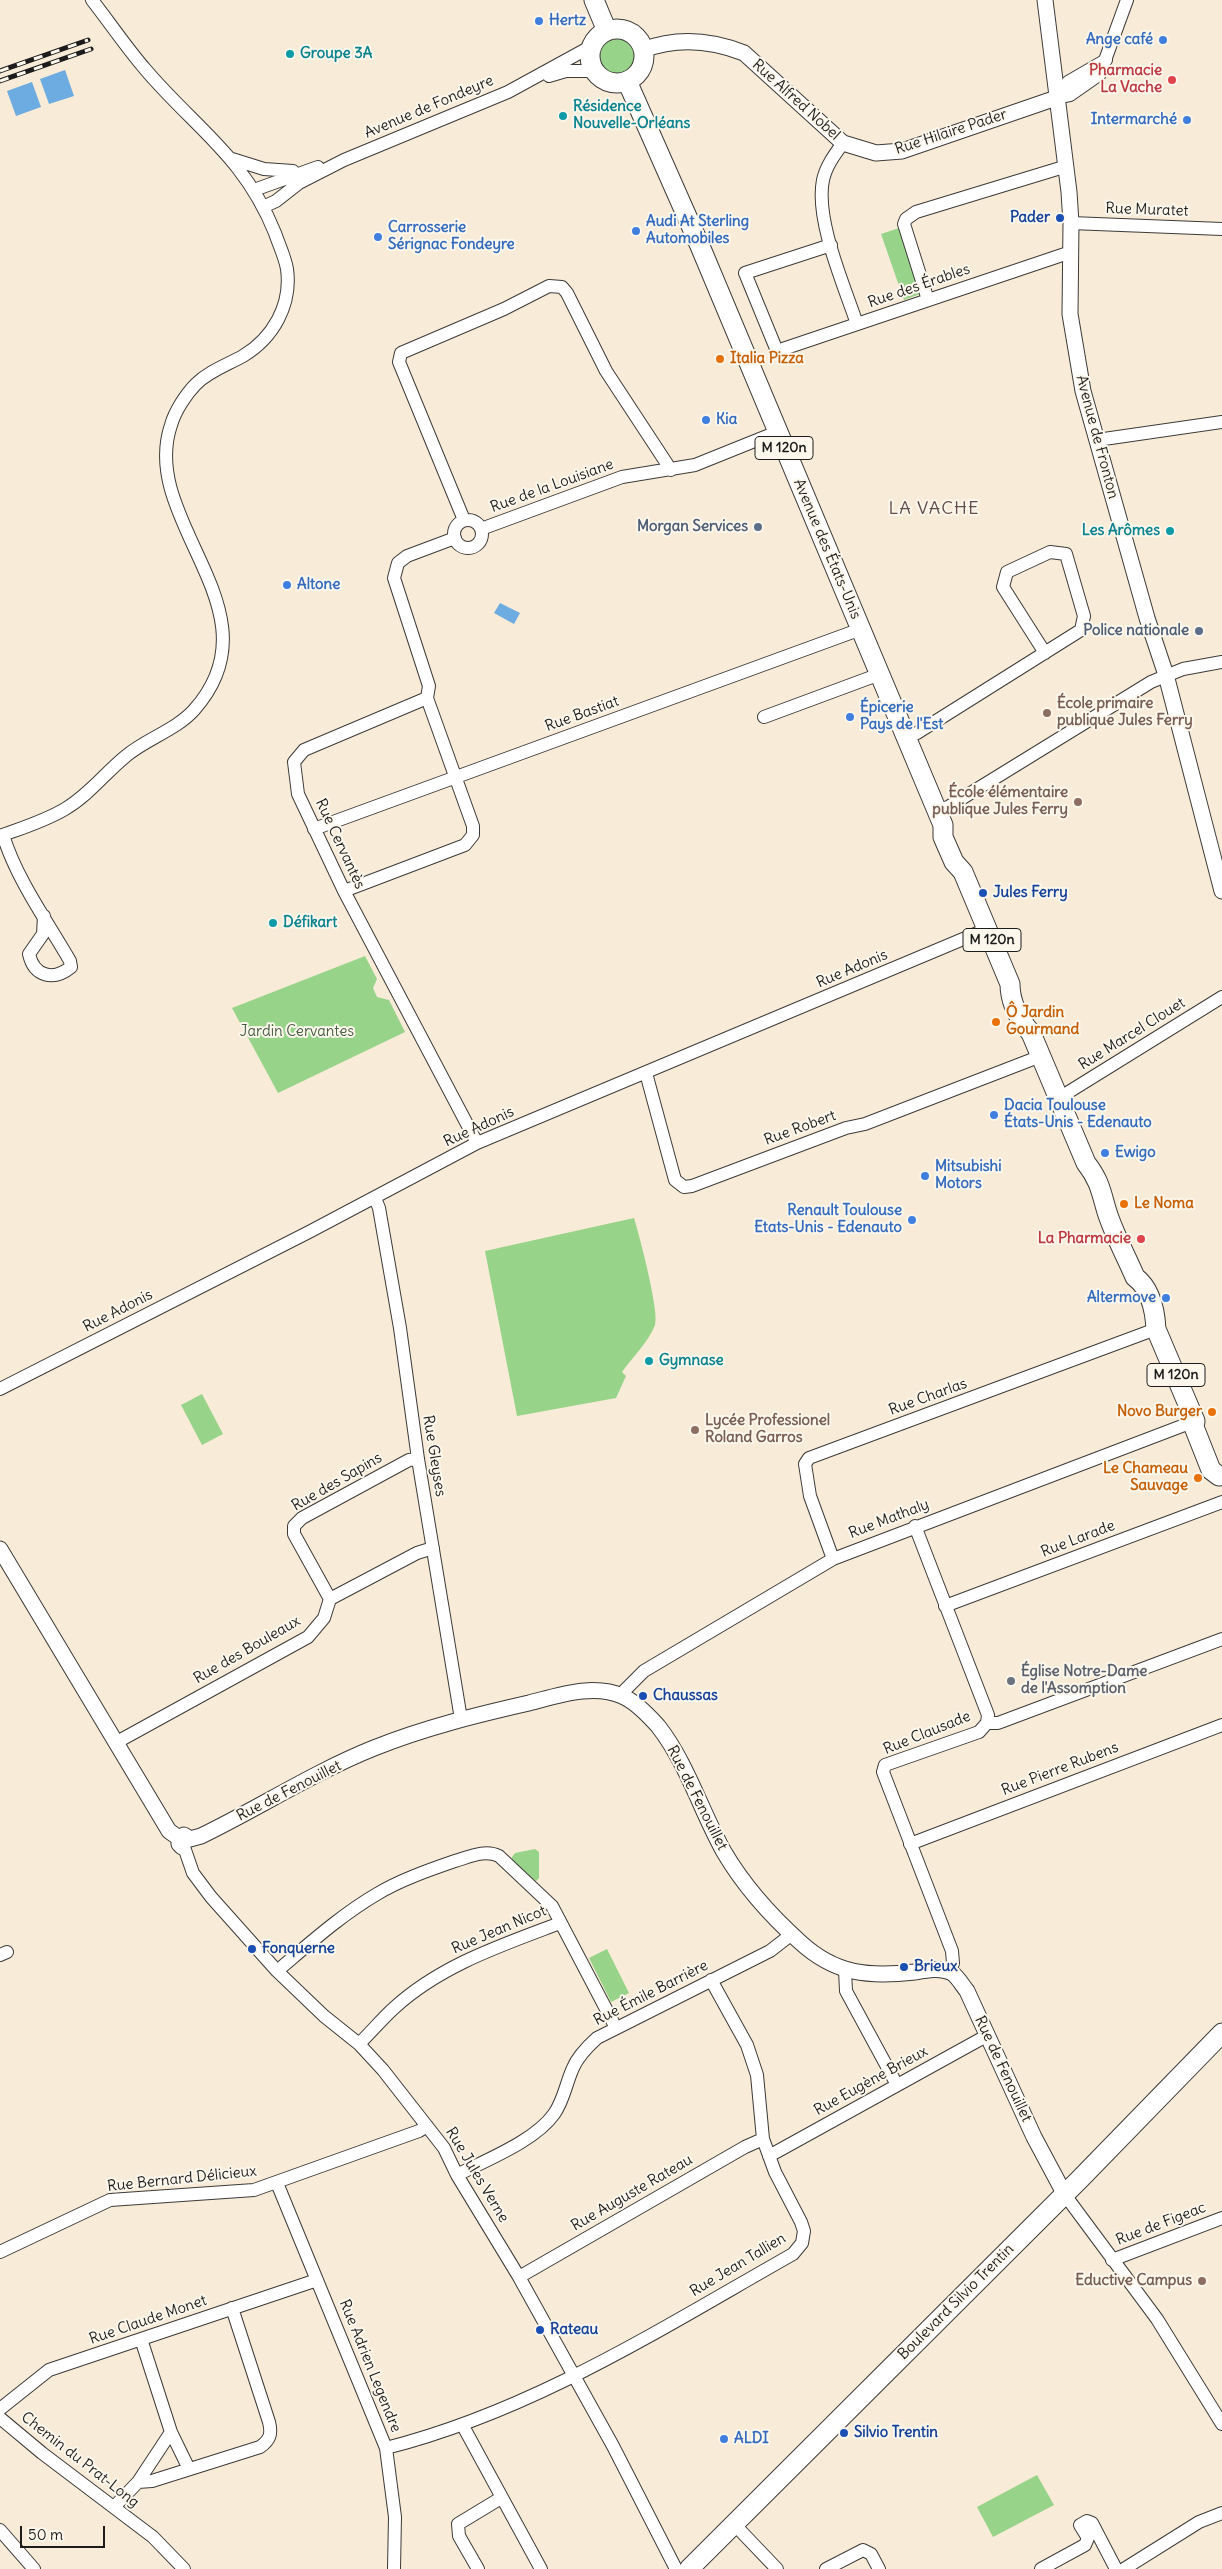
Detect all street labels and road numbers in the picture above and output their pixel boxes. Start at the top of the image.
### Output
street label: Rue Alfred Nobel [748,56,844,144]
street label: Avenue de Fondeyre [362,72,496,142]
street label: Rue Hilaire Pader [893,105,1009,159]
street label: Rue Muratet [1105,200,1189,220]
street label: Rue des Érables [866,260,972,312]
street label: Avenue de Fronton [1072,373,1122,501]
road number: M 120n [755,436,813,459]
street label: Rue de la Louisiane [488,455,616,517]
street label: Avenue des États-Unis [789,476,865,622]
street label: Rue Bastiat [543,692,621,736]
street label: Rue Cervantès [311,796,369,892]
road number: M 120n [963,928,1021,952]
street label: Rue Adonis [814,946,890,992]
street label: Rue Marcel Clouet [1075,994,1189,1074]
street label: Rue Adonis [441,1103,517,1151]
street label: Rue Robert [762,1107,838,1149]
street label: Rue Adonis [80,1286,156,1336]
road number: M 120n [1147,1364,1205,1386]
street label: Rue Charlas [887,1375,969,1419]
street label: Rue Gleyses [419,1414,449,1498]
street label: Rue des Sapins [289,1449,385,1515]
street label: Rue Mathaly [846,1495,932,1543]
street label: Rue Larade [1039,1517,1117,1561]
street label: Rue des Bouleaux [190,1612,304,1688]
street label: Rue Clausade [881,1707,973,1759]
street label: Rue Pierre Rubens [999,1738,1121,1800]
street label: Rue de Fenouillet [663,1743,731,1853]
street label: Rue de Fenouillet [234,1757,344,1825]
street label: Rue Jean Nicot [449,1902,549,1958]
street label: Rue Émile Barrière [591,1956,711,2030]
street label: Rue de Fenouillet [971,2013,1035,2125]
street label: Rue Eugène Brieux [811,2042,931,2120]
street label: Rue Jules Verne [442,2124,512,2226]
street label: Rue Auguste Rateau [568,2151,696,2235]
street label: Rue Bernard Délicieux [106,2162,258,2196]
street label: Rue de Figeac [1114,2199,1208,2249]
street label: Rue Jean Tallien [687,2229,789,2301]
street label: Boulevard Silvio Trentin [894,2240,1018,2364]
street label: Rue Claude Monet [87,2291,209,2349]
street label: Rue Adrien Legendre [335,2297,405,2435]
street label: Chemin du Prat-Long [17,2408,143,2512]

